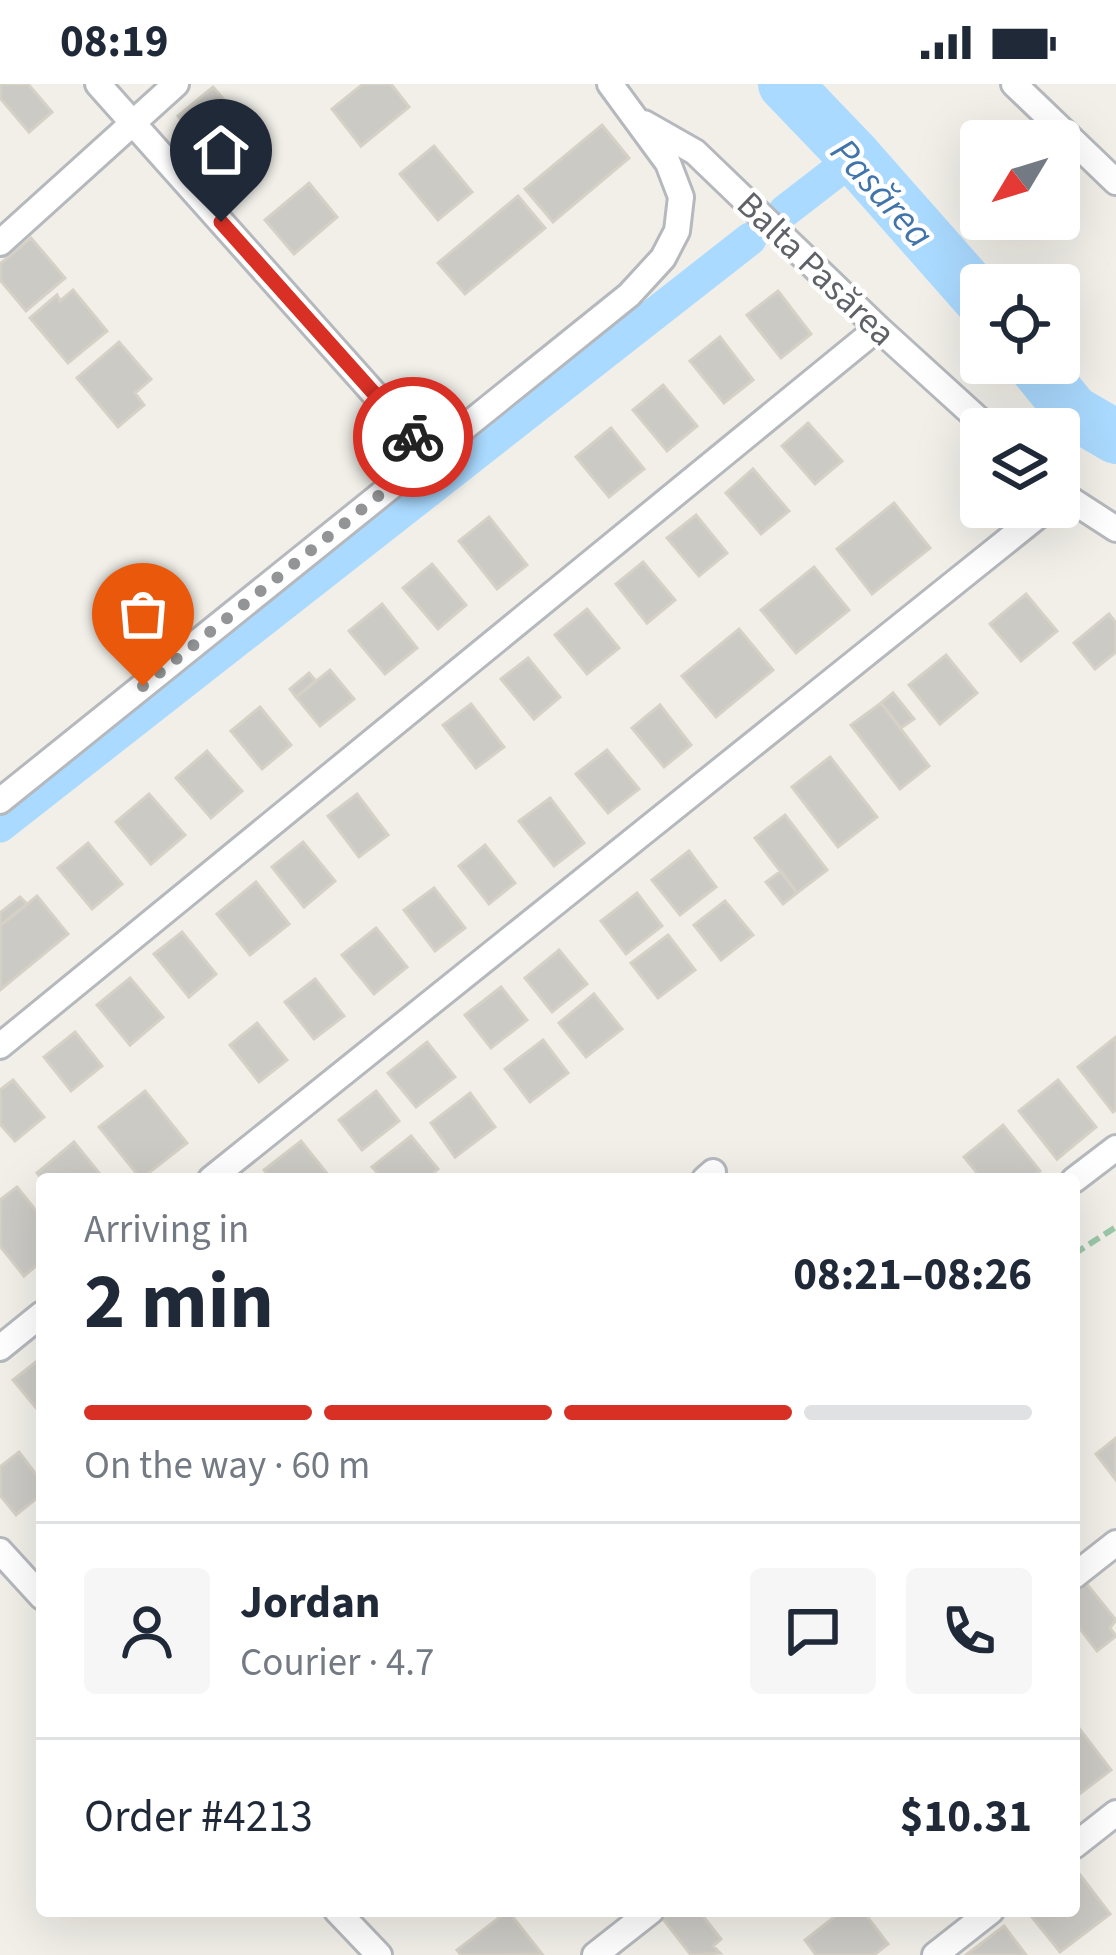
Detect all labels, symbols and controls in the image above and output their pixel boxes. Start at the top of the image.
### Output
text: 08:19 [60,10,169,74]
pin [170,99,272,222]
icon: home [188,117,254,183]
north arrow [960,120,1080,240]
map controls [960,120,1080,528]
water label: Pasărea [817,126,946,261]
street label: Balta Pasărea [725,180,907,358]
button: locate [960,264,1080,384]
courier [353,377,473,497]
icon: bike [380,404,446,470]
button: layers [960,408,1080,528]
pin [92,563,194,686]
icon: bag [110,581,176,647]
text: Arriving in [84,1202,249,1258]
text: 08:21–08:26 [793,1243,1032,1307]
text: 2 min [84,1247,274,1358]
text: On the way · 60 m [84,1438,370,1494]
button: person [84,1568,210,1694]
button: chat [750,1568,876,1694]
button: phone [906,1568,1032,1694]
text: Jordan [240,1571,381,1635]
text: Courier · 4.7 [240,1635,434,1691]
text: Order #4213 [84,1785,313,1849]
text: $10.31 [900,1785,1032,1849]

